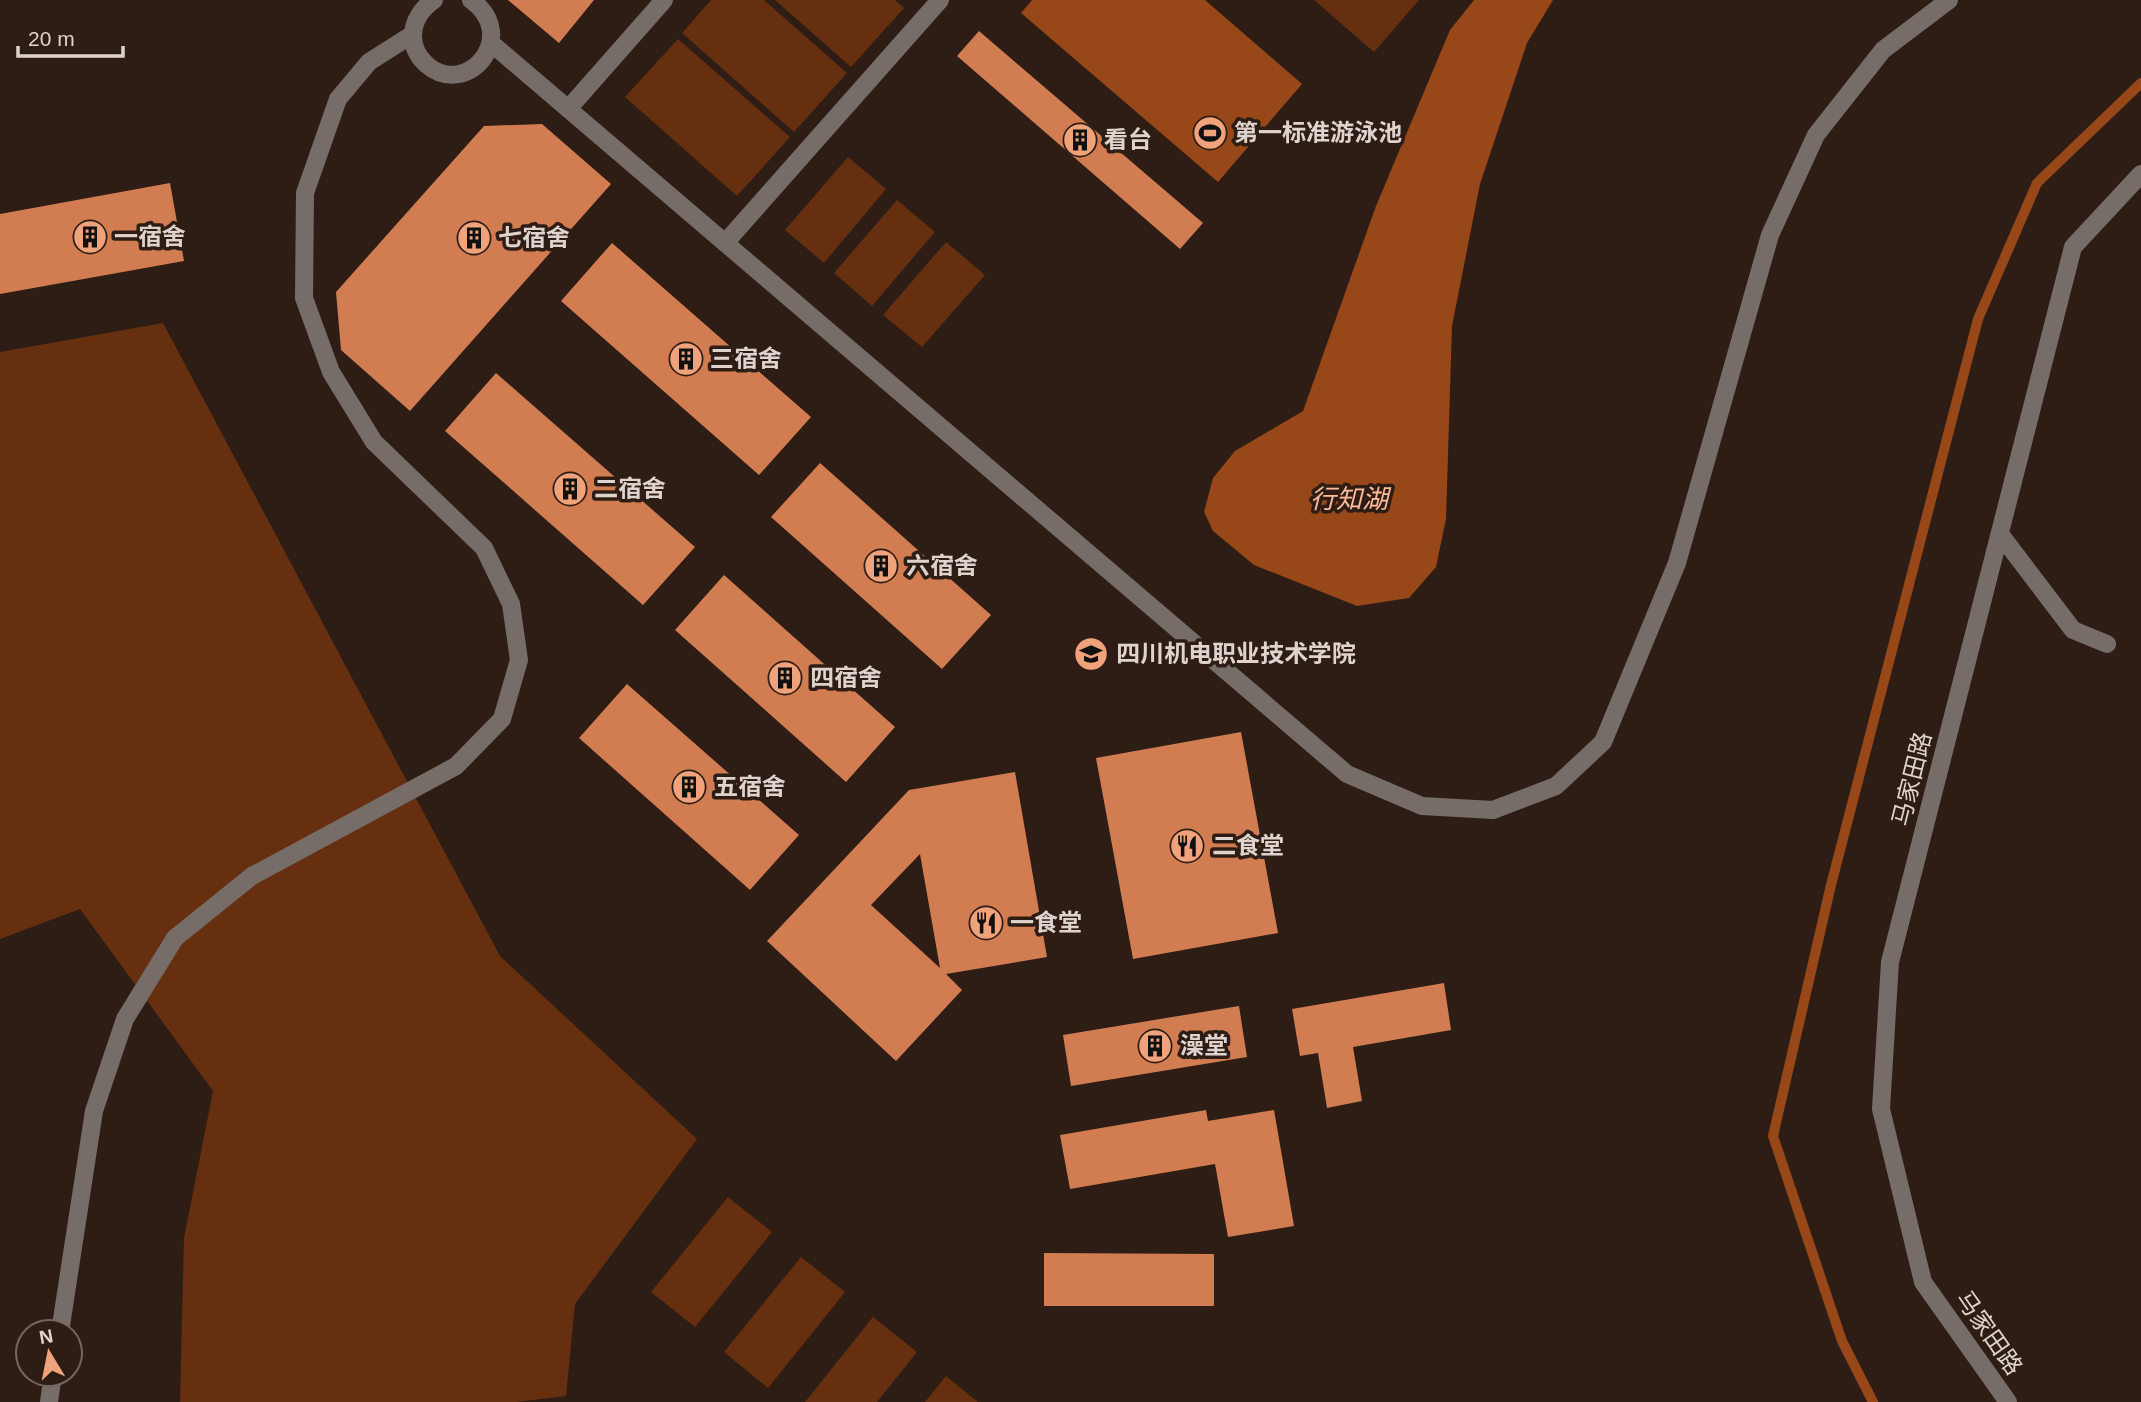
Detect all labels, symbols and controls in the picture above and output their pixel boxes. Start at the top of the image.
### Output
scale bar [18,14,122,58]
text: 20 m [28,27,75,50]
sports icon: 第一标准游泳池 [1191,114,1229,152]
place label: 第一标准游泳池 [1234,119,1402,146]
building icon: 看台 [1061,121,1099,159]
place label: 看台 [1104,126,1152,153]
building icon: 一宿舍 [71,218,109,256]
building icon: 七宿舍 [455,219,493,257]
place label: 一宿舍 [114,223,186,250]
place label: 七宿舍 [498,224,570,251]
building icon: 三宿舍 [667,340,705,378]
place label: 三宿舍 [710,345,782,372]
building icon: 二宿舍 [551,470,589,508]
place label: 二宿舍 [594,475,666,502]
water label: 行知湖 [1310,484,1392,514]
building icon: 六宿舍 [862,547,900,585]
place label: 六宿舍 [906,552,978,579]
school or university icon: 四川机电职业技术学院 [1072,635,1110,673]
place label: 四川机电职业技术学院 [1116,640,1356,667]
building icon: 四宿舍 [766,659,804,697]
place label: 四宿舍 [810,664,882,691]
street label: 马家田路 [1887,729,1936,829]
building icon: 五宿舍 [670,768,708,806]
place label: 五宿舍 [714,773,786,800]
restaurant icon: 二食堂 [1168,827,1206,865]
place label: 二食堂 [1212,832,1284,859]
restaurant icon: 一食堂 [967,904,1005,942]
place label: 一食堂 [1010,909,1082,936]
building icon: 澡堂 [1136,1027,1174,1065]
place label: 澡堂 [1180,1032,1228,1059]
street label: 马家田路 [1951,1286,2028,1380]
north arrow [14,1318,84,1388]
text: N [38,1325,55,1348]

